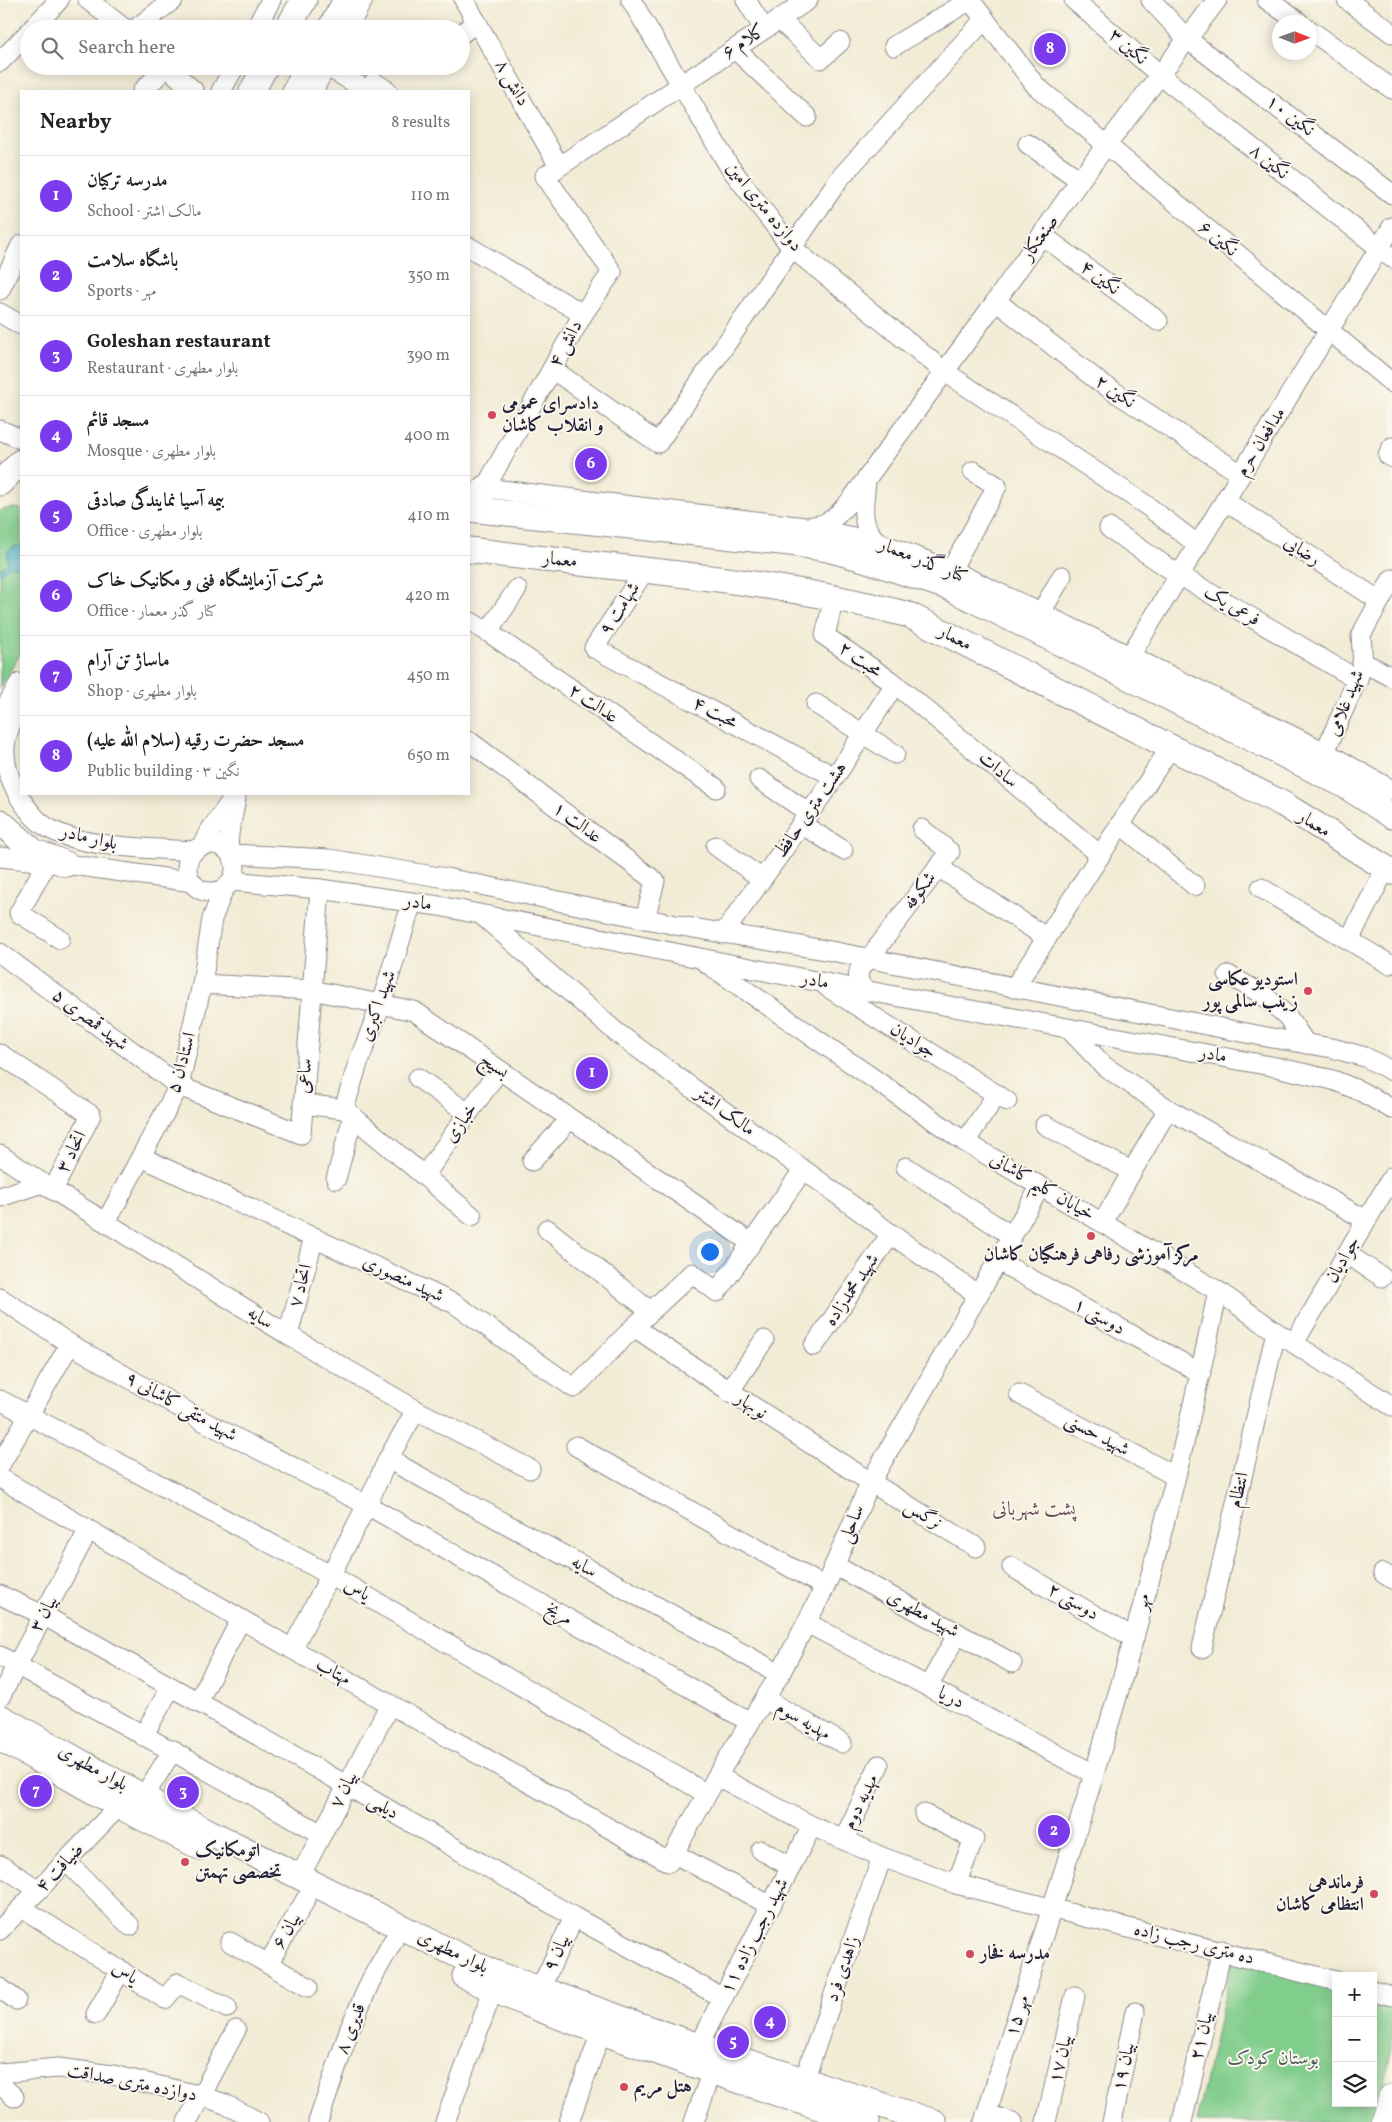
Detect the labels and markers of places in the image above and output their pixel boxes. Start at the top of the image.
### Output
pin: 8 [1034,30,1066,68]
place label: دادسرای عمومی و انقلاب کاشان [501,391,604,439]
marker: دادسرای عمومی و انقلاب کاشان [486,409,498,421]
pin: 6 [575,445,607,483]
place label: استودیو عکاسی زینب سالمی پور [1201,967,1298,1015]
marker: استودیو عکاسی زینب سالمی پور [1302,985,1314,997]
pin: 1 [576,1054,608,1092]
marker: مرکز آموزشی رفاهی فرهنگیان کاشان [1085,1230,1097,1242]
place label: مرکز آموزشی رفاهی فرهنگیان کاشان [984,1242,1198,1268]
pin: 7 [20,1772,52,1810]
pin: 3 [167,1773,199,1811]
pin: 2 [1038,1812,1070,1850]
place label: اتومکانیک تخصصی تهمتن [195,1838,282,1886]
marker: اتومکانیک تخصصی تهمتن [179,1856,191,1868]
place label: فرماندهی انتظامی کاشان [1276,1870,1364,1918]
marker: فرماندهی انتظامی کاشان [1368,1888,1380,1900]
place label: مدرسه فخار [978,1941,1050,1967]
marker: مدرسه فخار [964,1948,976,1960]
pin: 4 [754,2003,786,2041]
pin: 5 [717,2023,749,2061]
place label: هتل مریم [634,2074,692,2102]
marker: هتل مریم [618,2081,630,2093]

